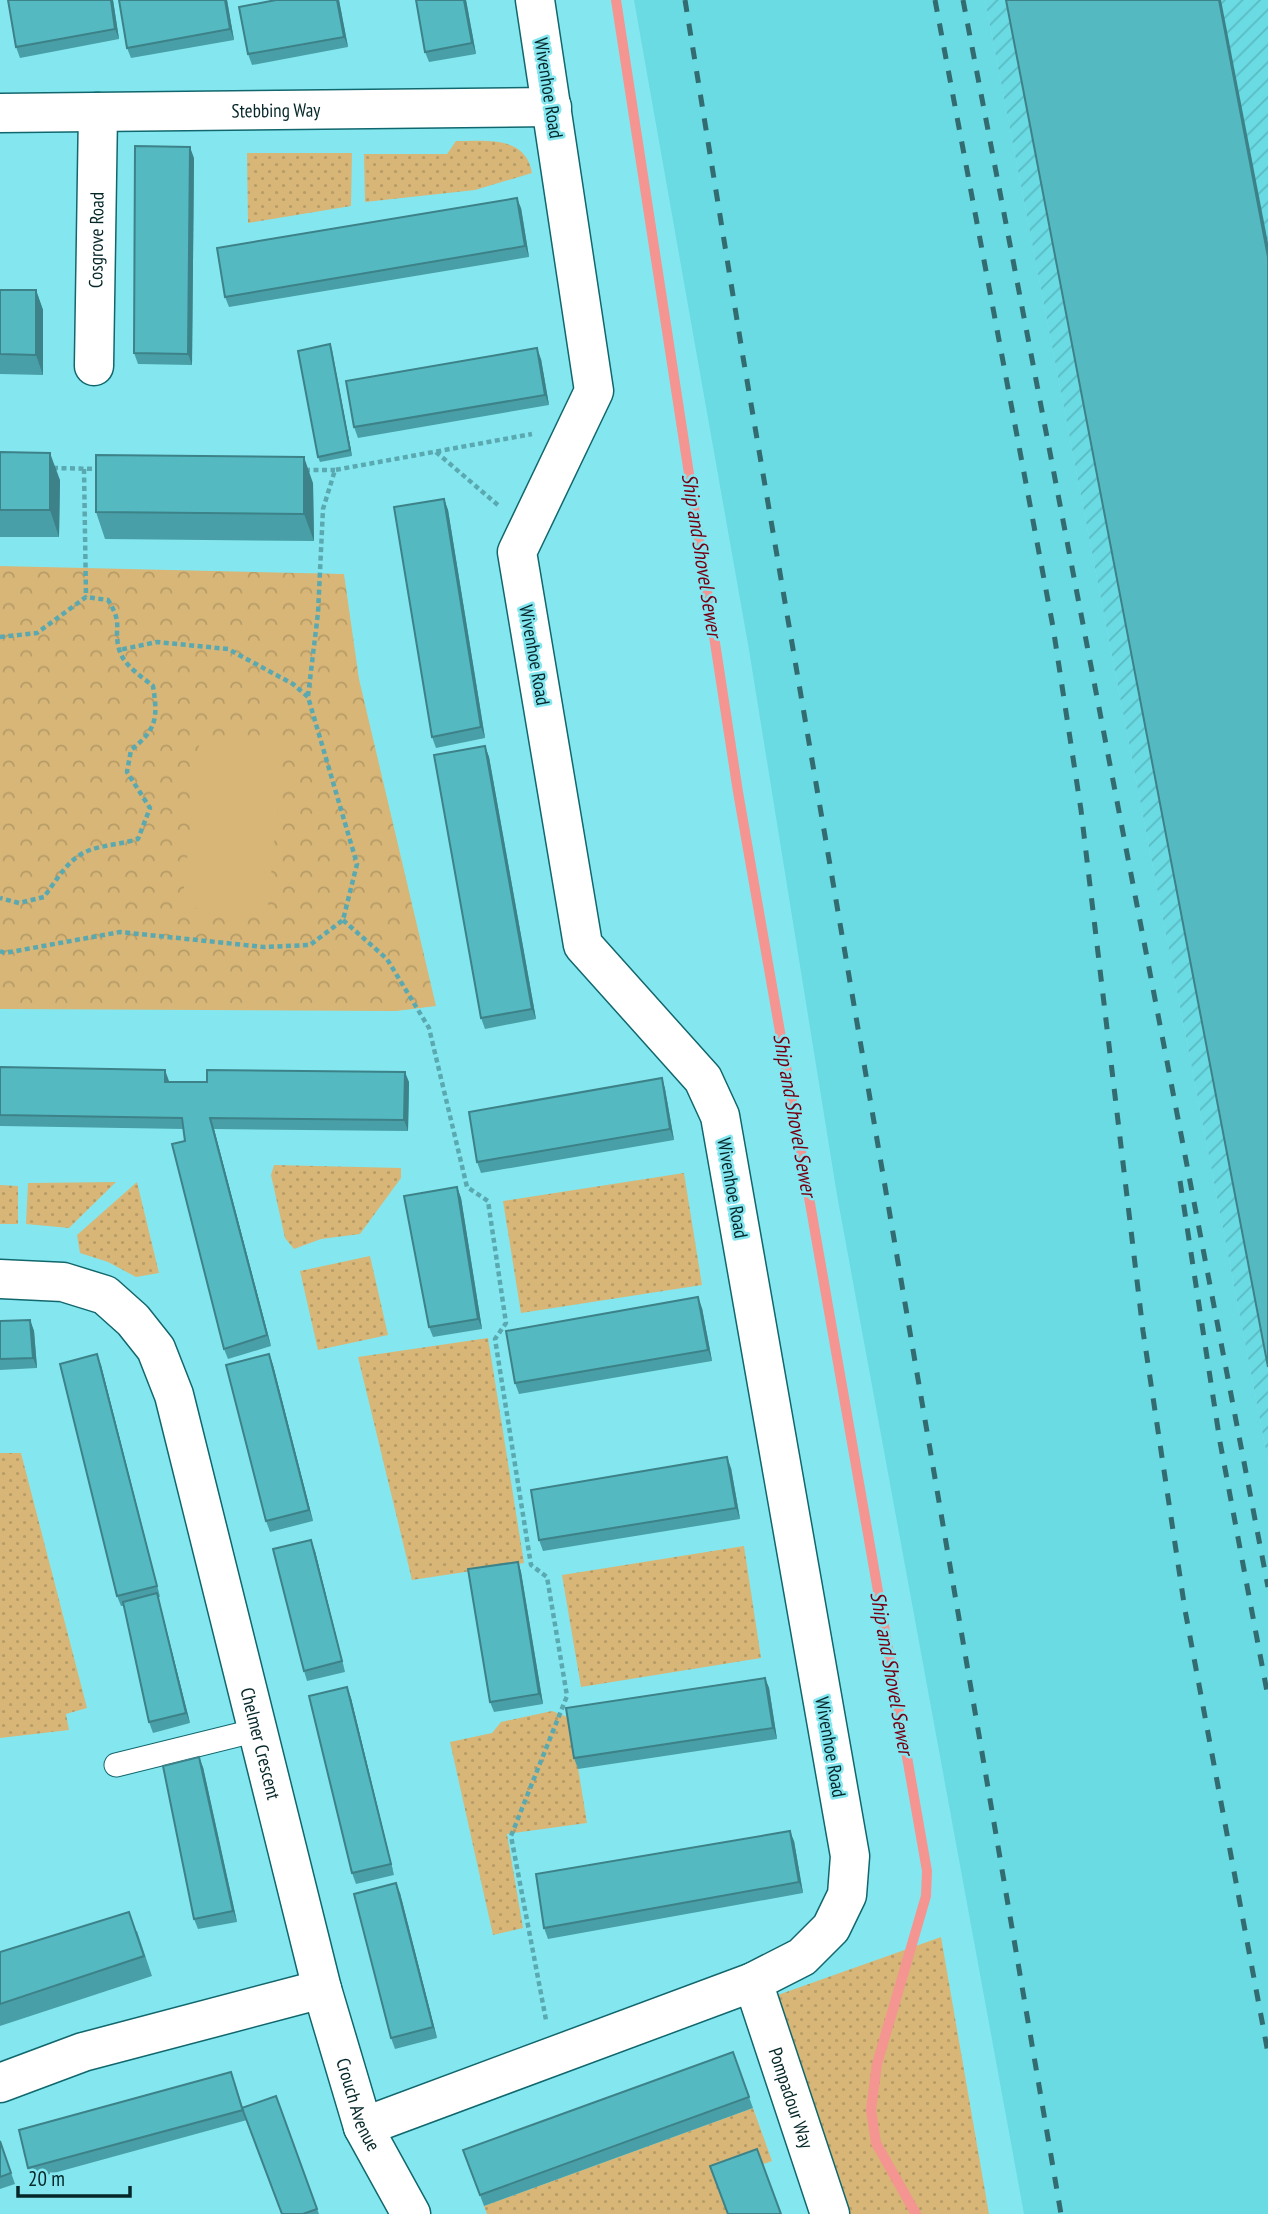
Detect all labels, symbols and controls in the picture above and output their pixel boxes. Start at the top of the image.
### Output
street label: Wivenhoe Road [529,36,569,140]
street label: Stebbing Way [231,98,321,122]
street label: Cosgrove Road [83,192,109,288]
water label: Ship and Shovel Sewer [676,471,729,642]
street label: Wivenhoe Road [514,603,556,707]
water label: Ship and Shovel Sewer [767,1031,823,1202]
street label: Wivenhoe Road [712,1136,754,1240]
water label: Ship and Shovel Sewer [864,1589,920,1760]
street label: Chelmer Crescent [235,1685,286,1803]
street label: Wivenhoe Road [810,1695,852,1799]
street label: Pompadour Way [763,2044,820,2152]
street label: Crouch Avenue [331,2055,386,2155]
scale bar [18,2154,130,2198]
text: 20 m [28,2165,65,2192]

